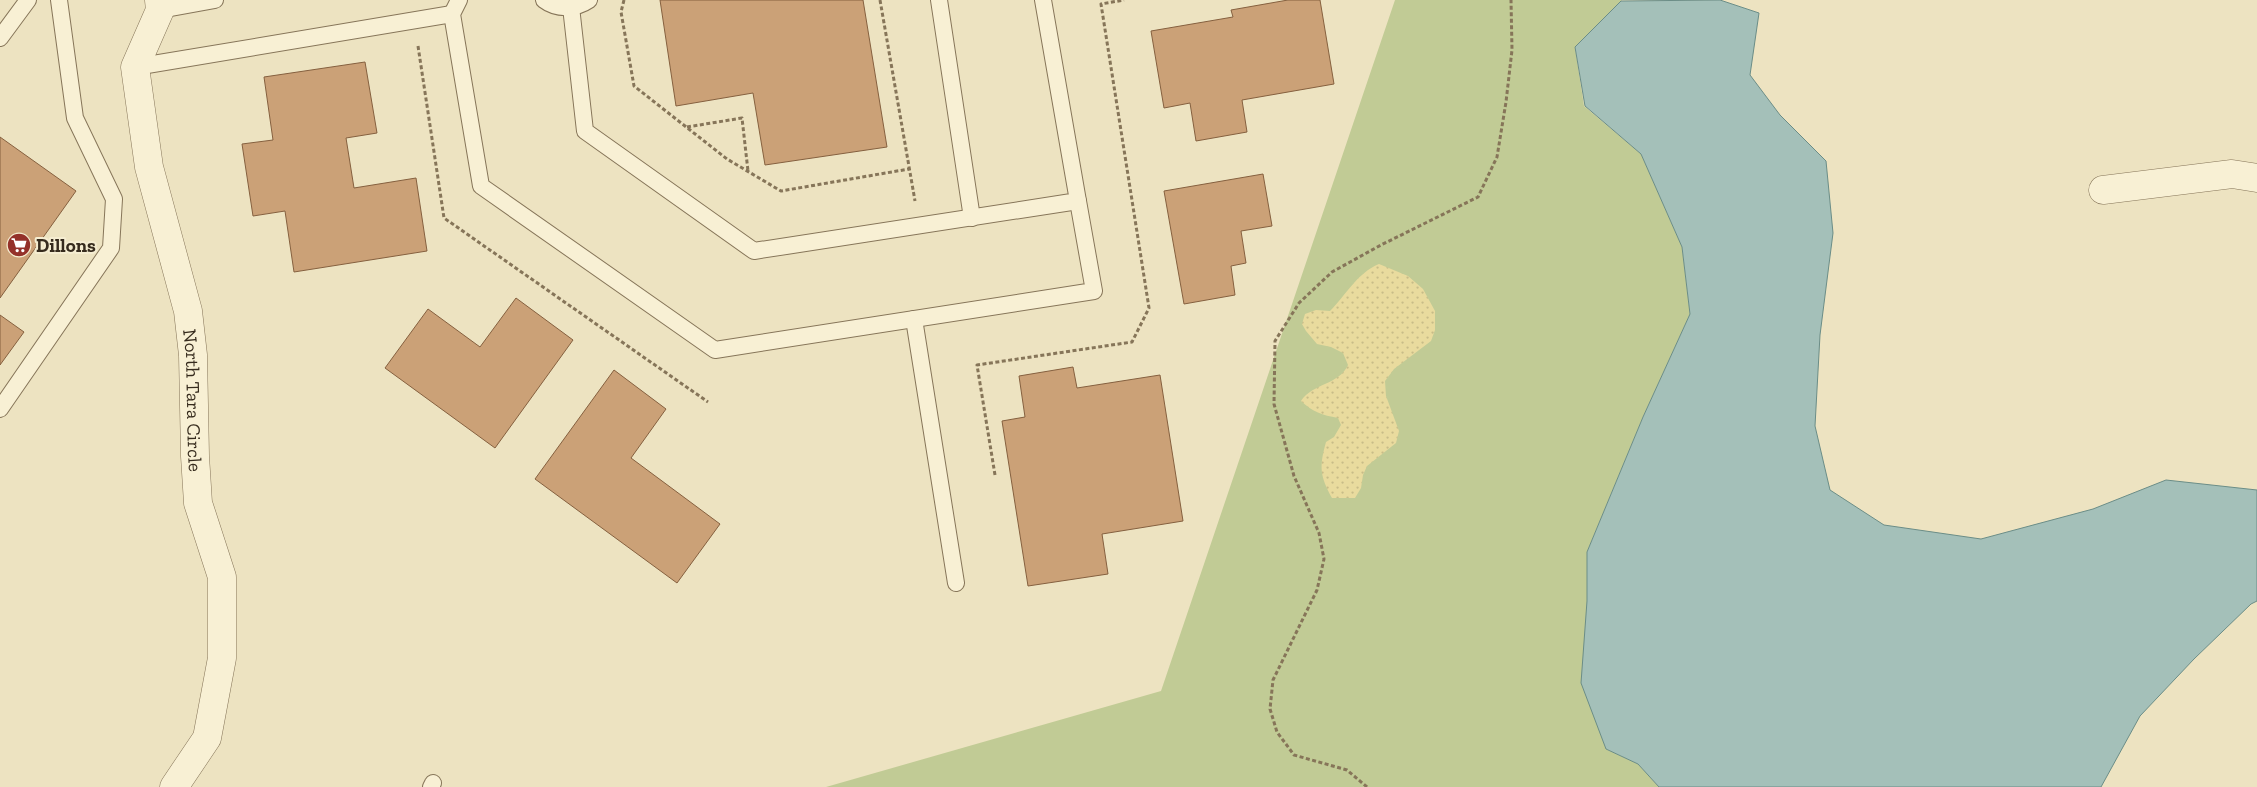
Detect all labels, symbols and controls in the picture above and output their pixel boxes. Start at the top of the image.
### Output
supermarket icon: Dillons [6,232,32,258]
place label: Dillons [36,234,96,257]
street label: North Tara Circle [178,328,207,473]

